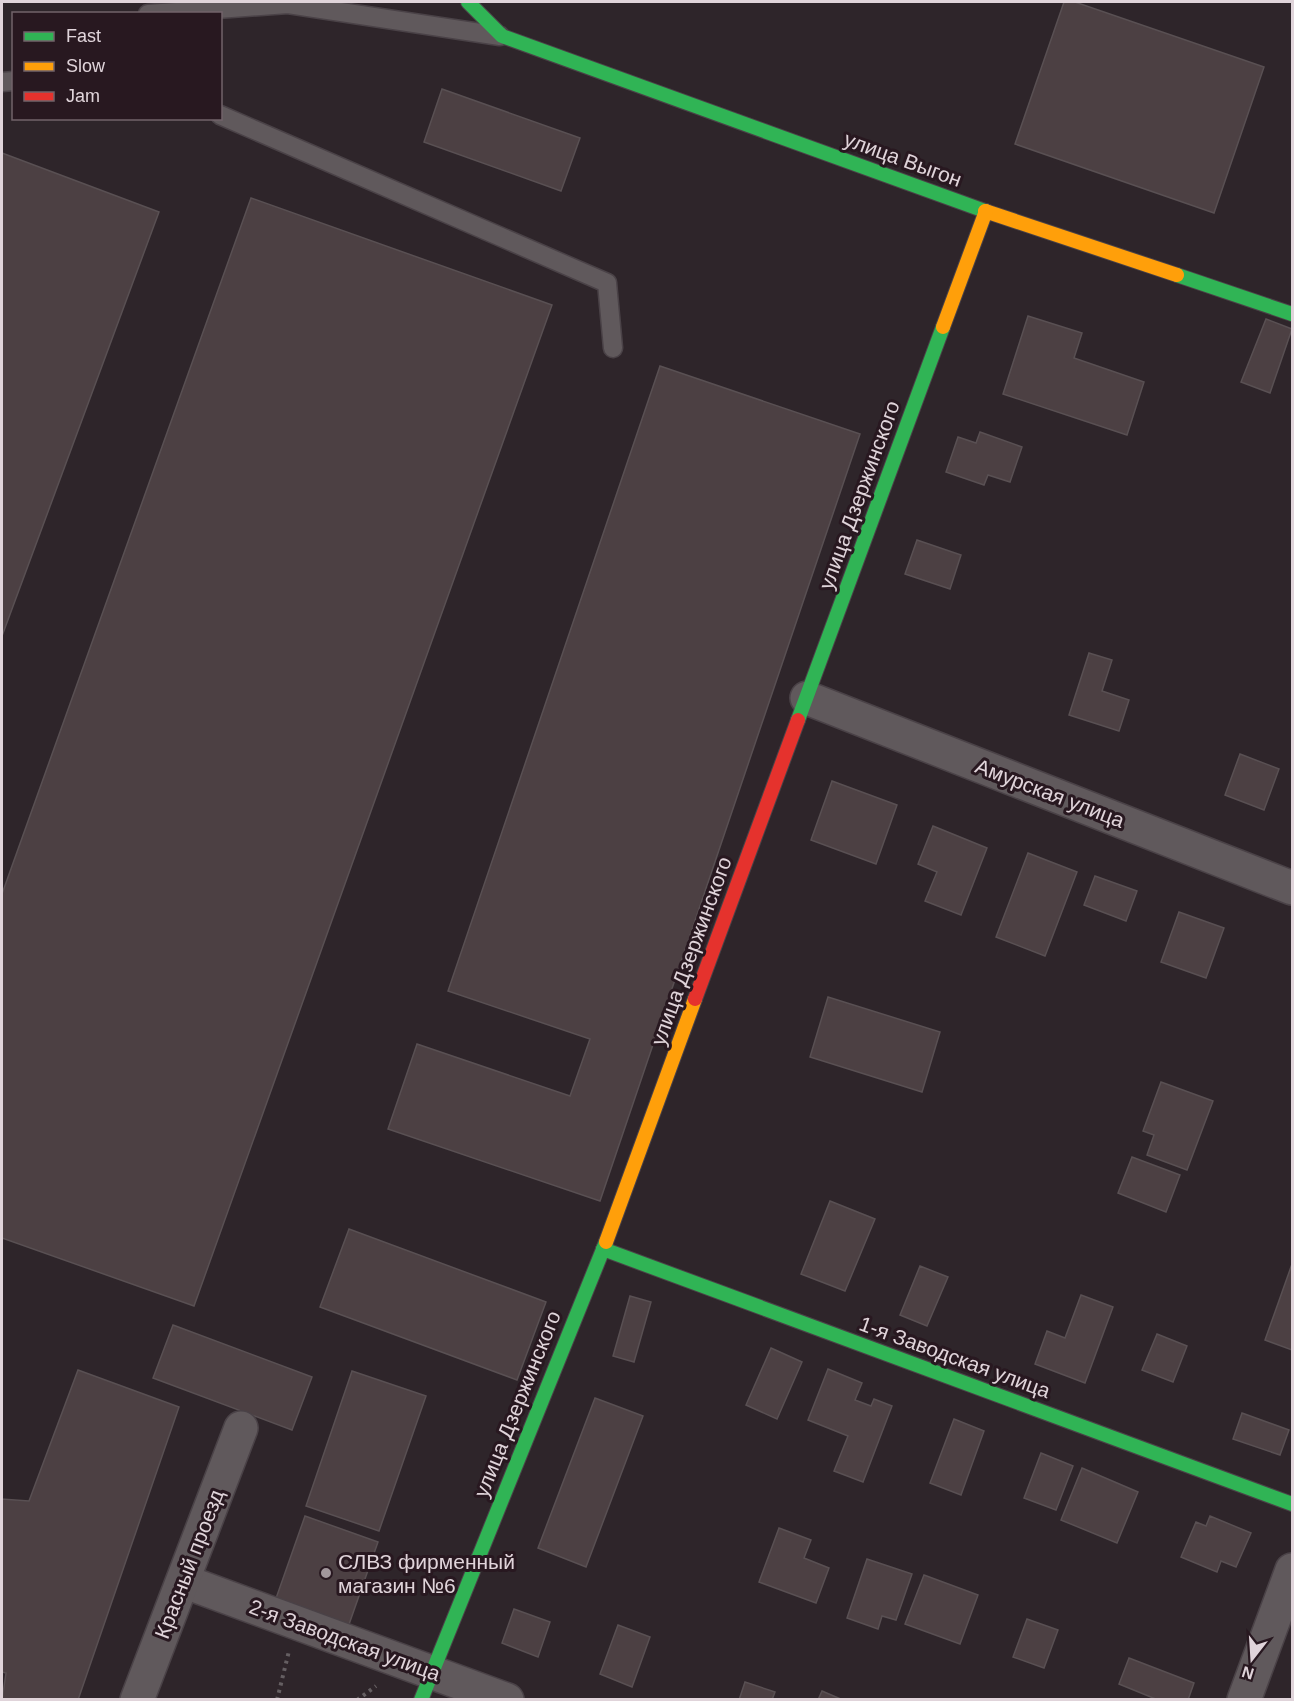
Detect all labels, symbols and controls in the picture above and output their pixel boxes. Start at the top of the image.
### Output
legend [12,12,222,120]
text: Fast [66,26,101,46]
text: Slow [66,56,106,76]
text: Jam [66,86,100,106]
street label: улица Выгон [841,127,965,191]
street label: улица Дзержинского [814,398,904,592]
street label: Амурская улица [972,754,1128,832]
street label: улица Дзержинского [646,854,736,1048]
street label: улица Дзержинского [469,1307,565,1501]
street label: 1-я Заводская улица [856,1312,1054,1402]
street label: Красный проезд [150,1486,228,1642]
place label: СЛВЗ фирменный магазин №6 [338,1550,515,1597]
marker: СЛВЗ фирменный магазин №6 [319,1566,333,1580]
street label: 2-я Заводская улица [246,1595,444,1685]
north arrow [1222,1629,1282,1689]
text: N [1240,1663,1256,1683]

